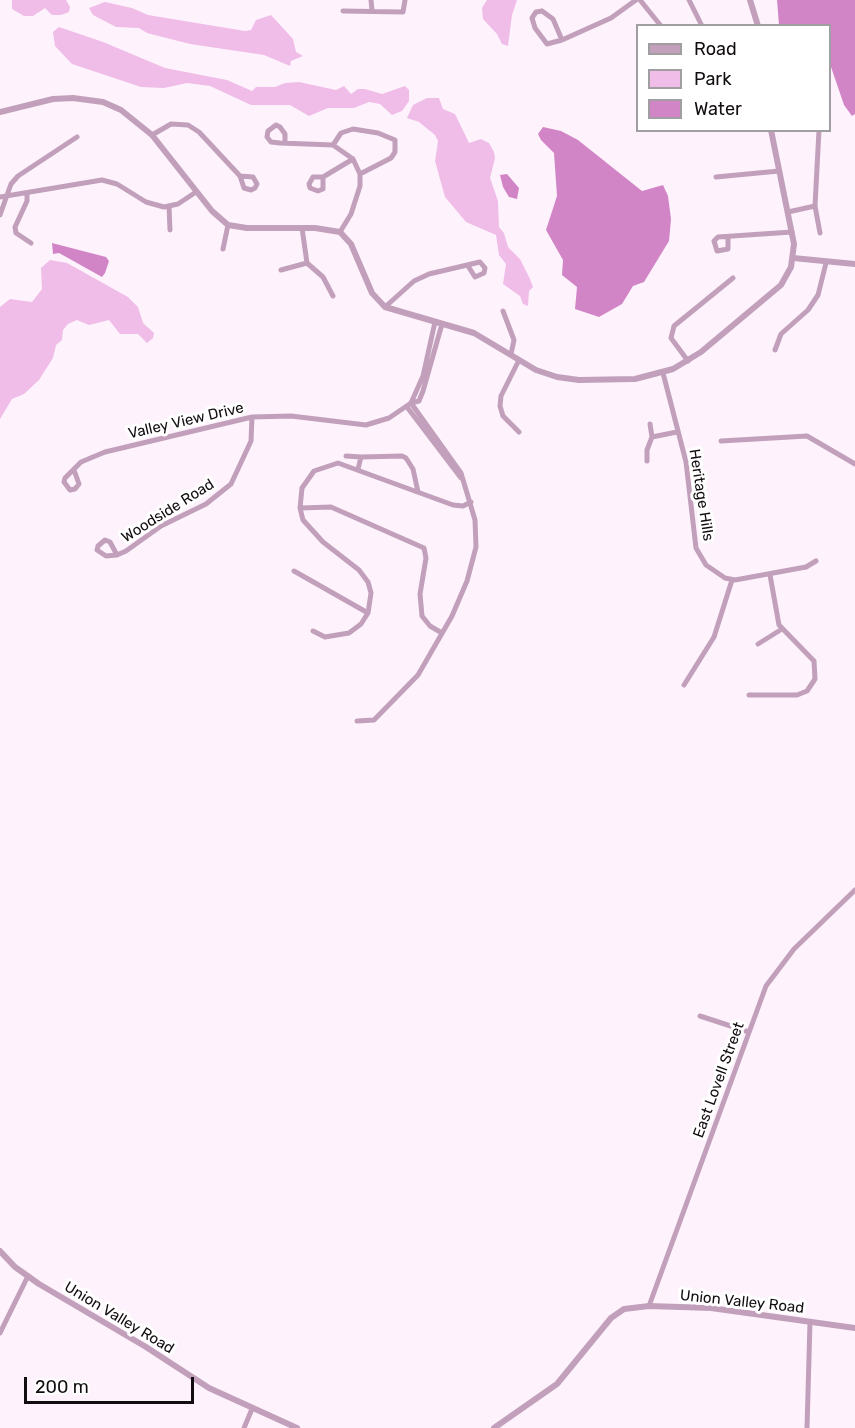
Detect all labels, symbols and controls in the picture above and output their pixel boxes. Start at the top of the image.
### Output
legend [636,24,831,132]
text: Road [694,38,737,60]
text: Park [694,68,731,90]
text: Water [694,98,742,120]
street label: Valley View Drive [126,399,246,443]
street label: Heritage Hills [685,448,717,542]
street label: Woodside Road [118,475,218,547]
street label: East Lovell Street [690,1020,748,1140]
street label: Union Valley Road [61,1278,177,1358]
street label: Union Valley Road [679,1287,805,1317]
scale bar [27,1365,196,1403]
text: 200 m [35,1376,89,1398]

